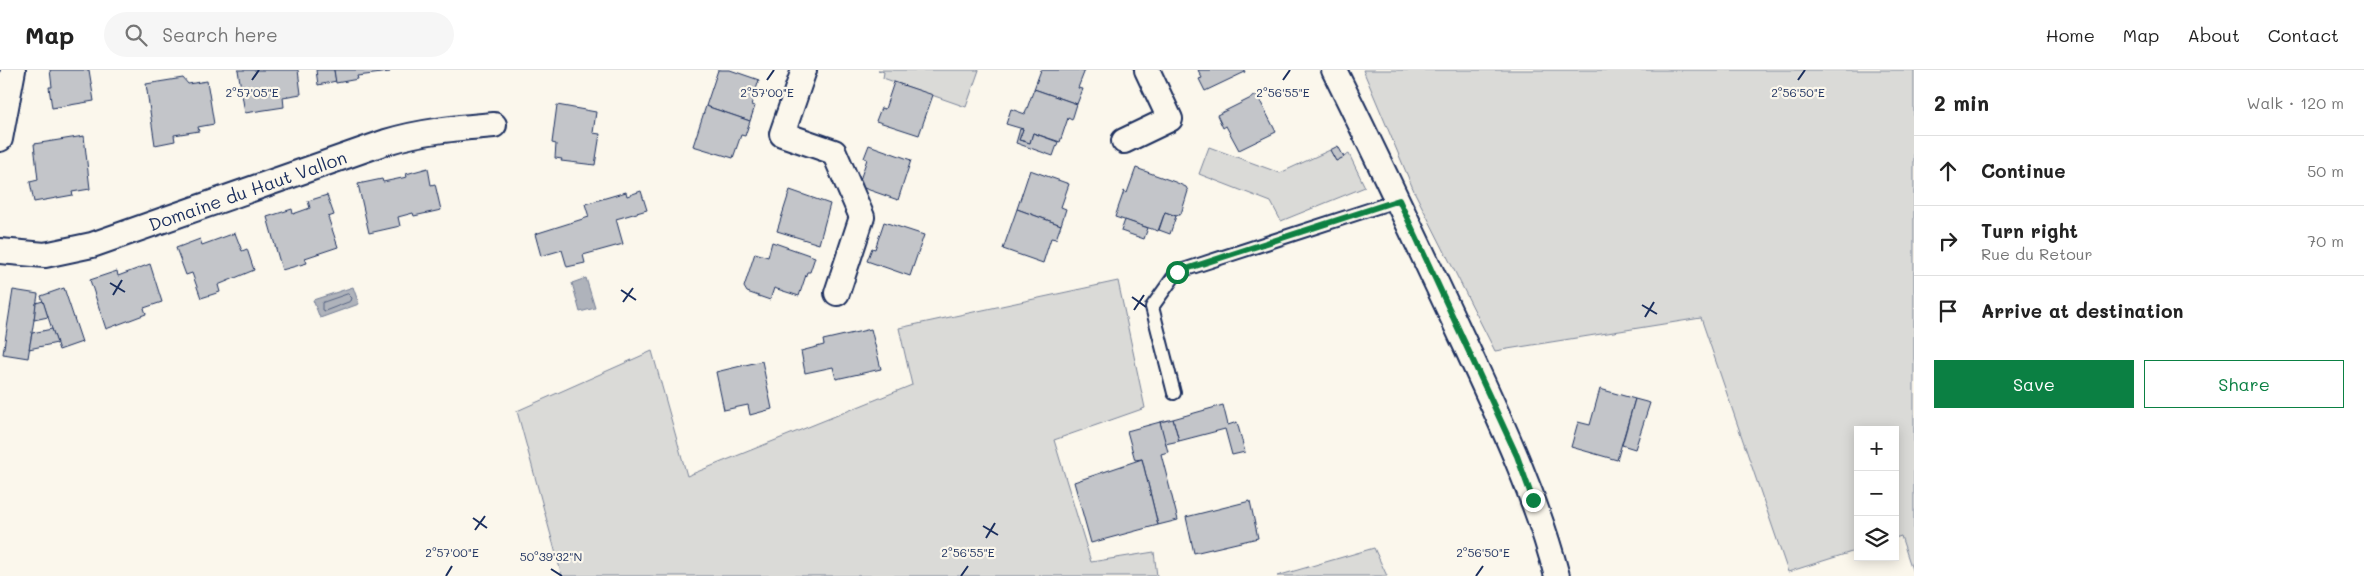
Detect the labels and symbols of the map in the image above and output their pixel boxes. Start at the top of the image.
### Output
text: 2°57'05"E [225,84,279,100]
text: 2°57'00"E [740,84,794,100]
text: 2°56'55"E [1256,84,1310,100]
text: 2°56'50"E [1771,84,1825,100]
street label: Domaine du Haut Vallon [145,145,350,236]
route start [1166,261,1189,284]
route end [1522,489,1545,512]
text: 2°57'00"E [425,544,479,560]
text: 2°56'55"E [941,544,995,560]
text: 2°56'50"E [1456,544,1510,560]
text: 50°39'32"N [520,548,582,564]

